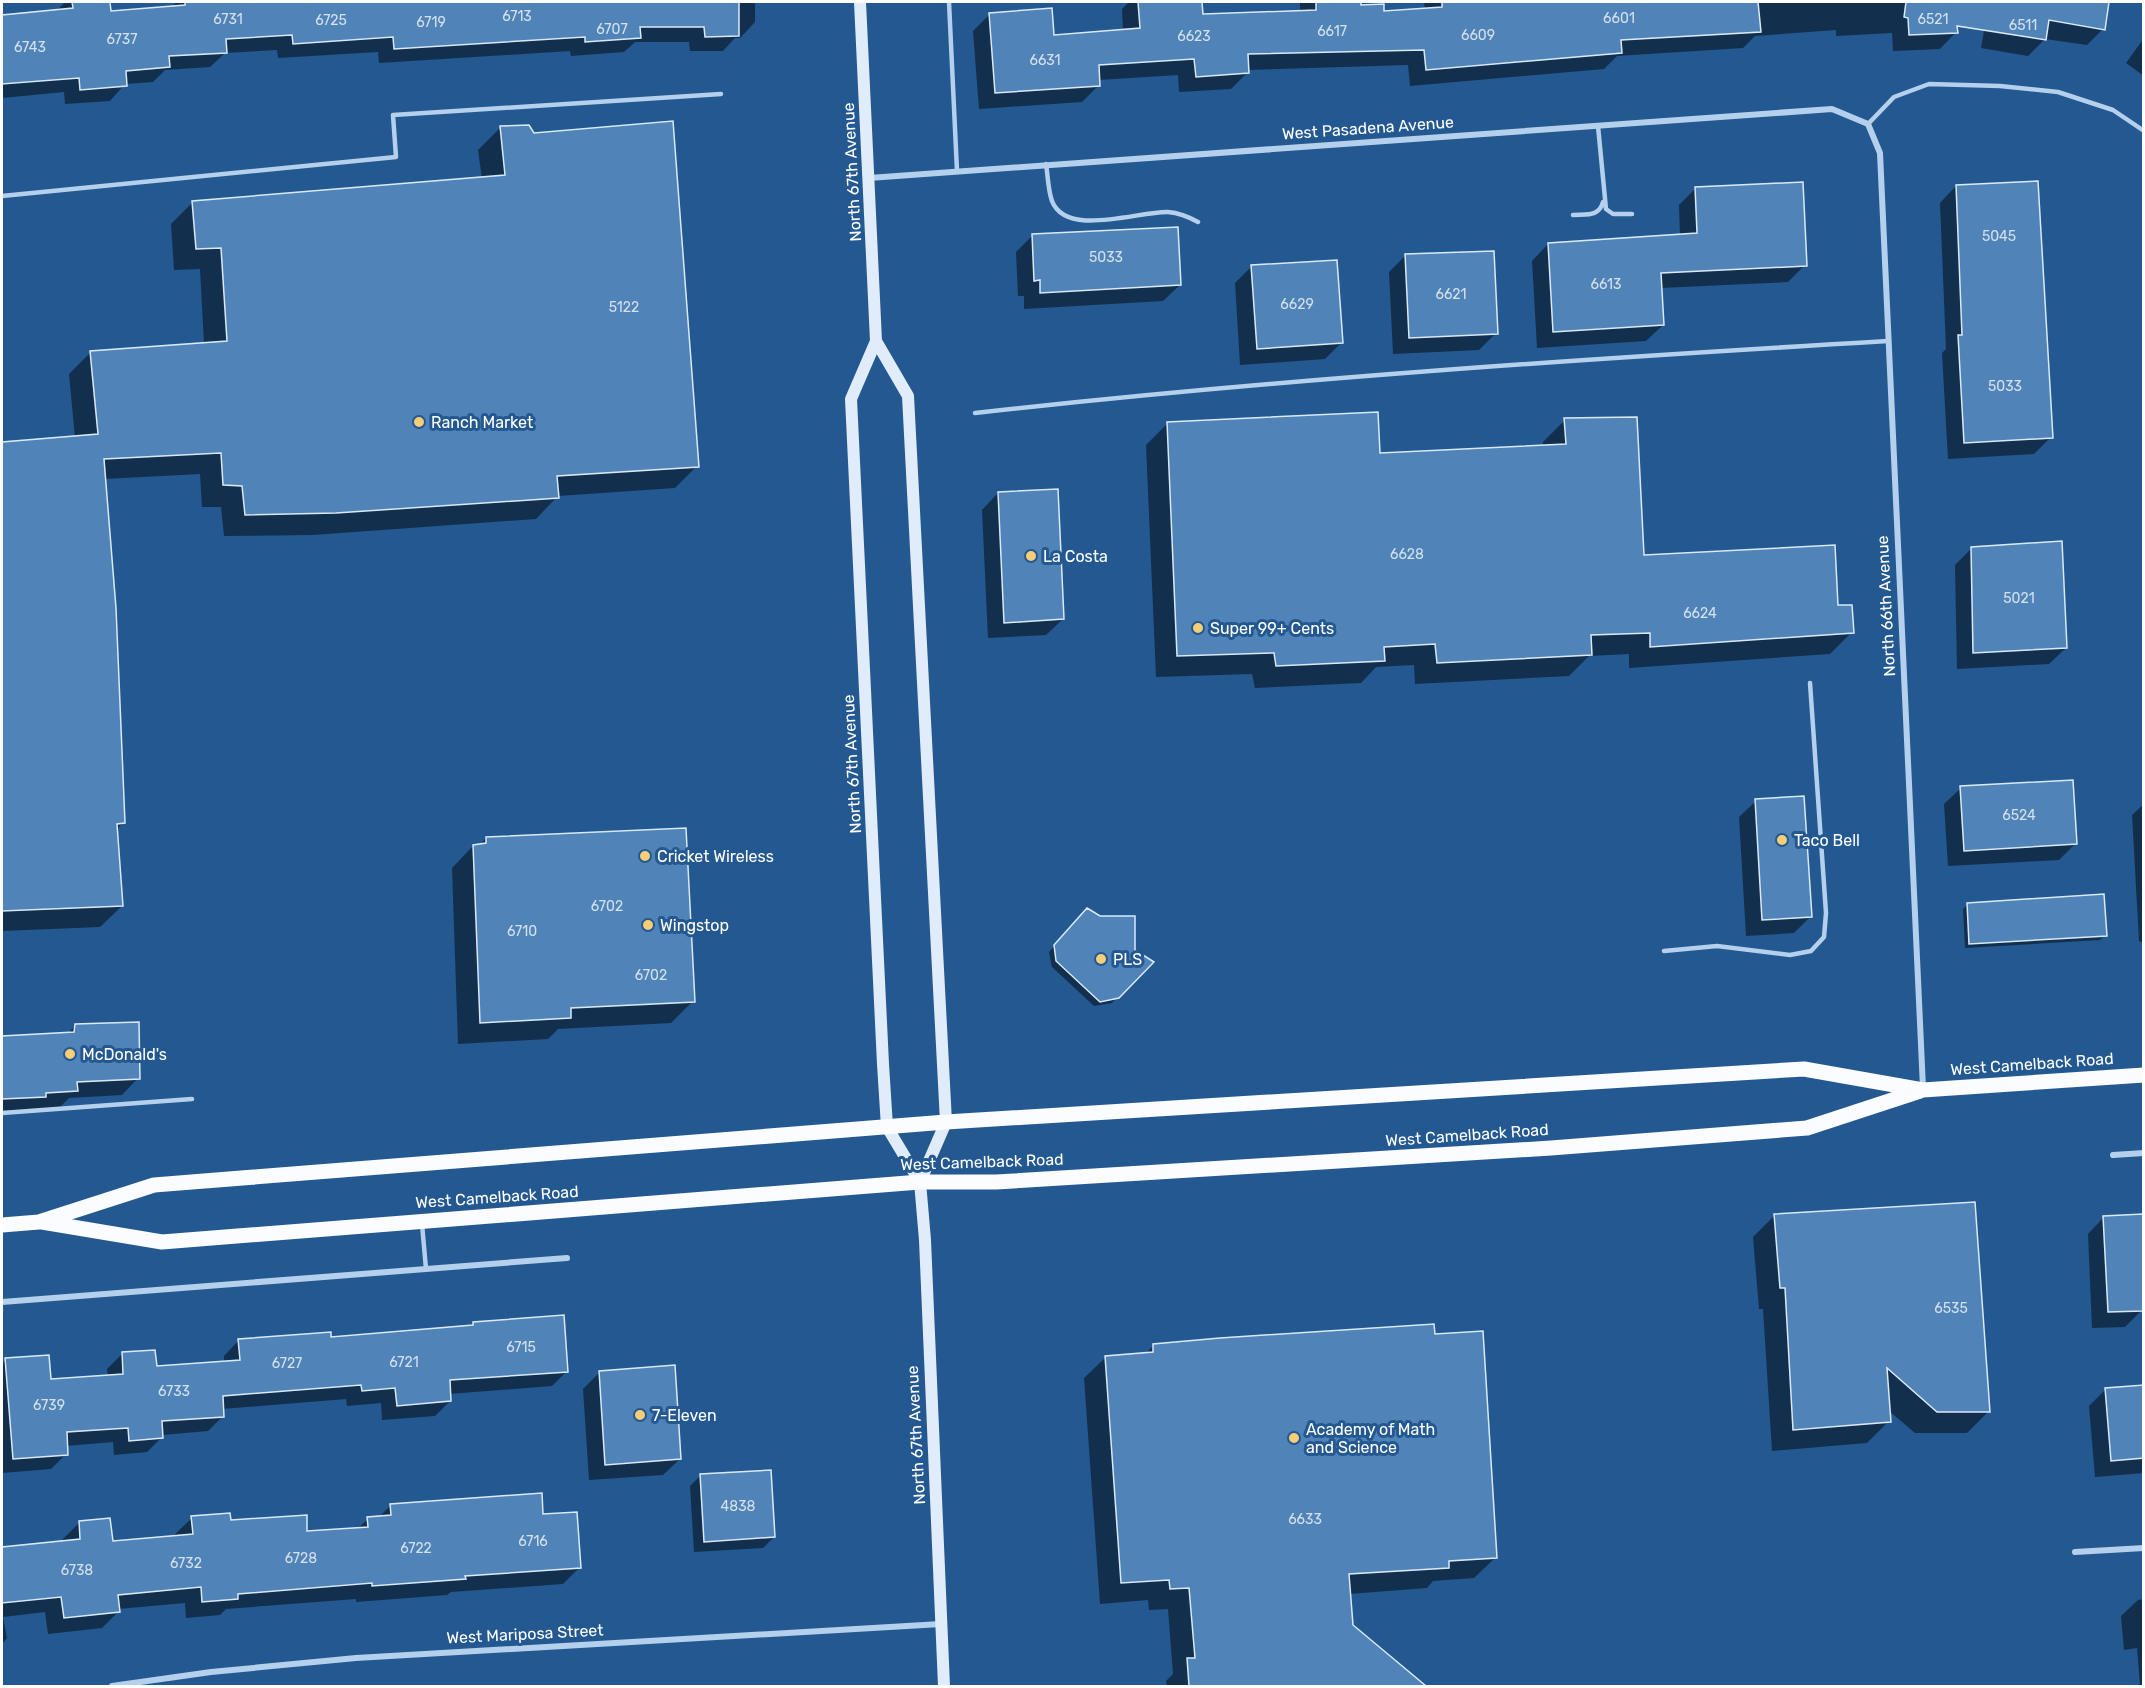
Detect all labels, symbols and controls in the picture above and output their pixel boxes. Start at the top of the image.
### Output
house number: 6713 [502,8,532,25]
house number: 6601 [1603,10,1635,27]
house number: 6731 [213,11,243,28]
house number: 6521 [1918,11,1948,28]
house number: 6725 [315,12,347,29]
house number: 6719 [416,14,446,31]
house number: 6511 [2009,17,2037,34]
house number: 6707 [596,21,628,38]
house number: 6617 [1317,23,1347,40]
house number: 6609 [1461,27,1495,44]
house number: 6623 [1177,28,1211,45]
house number: 6737 [107,31,137,48]
house number: 6743 [14,39,46,56]
house number: 6631 [1029,52,1061,69]
street label: North 67th Avenue [839,102,865,242]
street label: West Pasadena Avenue [1281,113,1455,143]
house number: 5045 [1982,228,2016,245]
house number: 5033 [1089,249,1123,266]
house number: 6613 [1591,276,1621,293]
house number: 6621 [1435,286,1467,303]
house number: 6629 [1280,296,1314,313]
house number: 5122 [609,299,639,316]
house number: 5033 [1988,378,2022,395]
place label: Ranch Market [431,413,533,432]
marker: Ranch Market [412,415,426,429]
street label: North 66th Avenue [1873,535,1899,677]
house number: 6628 [1390,546,1424,563]
place label: La Costa [1043,547,1108,566]
marker: La Costa [1024,549,1038,563]
house number: 5021 [2003,590,2035,607]
house number: 6624 [1683,605,1717,622]
place label: Super 99+ Cents [1210,619,1334,638]
marker: Super 99+ Cents [1191,621,1205,635]
street label: North 67th Avenue [839,694,865,834]
house number: 6524 [2002,807,2036,824]
place label: Taco Bell [1794,831,1860,850]
marker: Taco Bell [1775,833,1789,847]
place label: Cricket Wireless [657,847,774,866]
marker: Cricket Wireless [638,849,652,863]
house number: 6702 [591,898,623,915]
place label: Wingstop [660,916,729,935]
marker: Wingstop [641,918,655,932]
house number: 6710 [507,923,537,940]
place label: PLS [1113,950,1142,969]
marker: PLS [1094,952,1108,966]
house number: 6702 [635,967,667,984]
place label: McDonald's [82,1045,167,1064]
marker: McDonald's [63,1047,77,1061]
street label: West Camelback Road [1950,1049,2114,1079]
street label: West Camelback Road [1385,1120,1549,1150]
street label: West Camelback Road [900,1150,1064,1174]
street label: West Camelback Road [415,1182,579,1212]
house number: 6535 [1934,1300,1968,1317]
house number: 6715 [506,1339,536,1356]
house number: 6721 [389,1354,419,1371]
house number: 6727 [272,1355,302,1372]
street label: North 67th Avenue [903,1365,929,1505]
house number: 6733 [158,1383,190,1400]
house number: 6739 [33,1397,65,1414]
place label: 7-Eleven [652,1406,717,1425]
marker: 7-Eleven [633,1408,647,1422]
place label: Academy of Math and Science [1306,1420,1435,1457]
marker: Academy of Math and Science [1287,1431,1301,1445]
house number: 4838 [721,1498,756,1515]
house number: 6633 [1288,1511,1322,1528]
house number: 6716 [518,1533,548,1550]
house number: 6722 [400,1540,432,1557]
house number: 6728 [285,1550,317,1567]
house number: 6732 [170,1555,202,1572]
house number: 6738 [61,1562,93,1579]
street label: West Mariposa Street [446,1620,604,1648]

